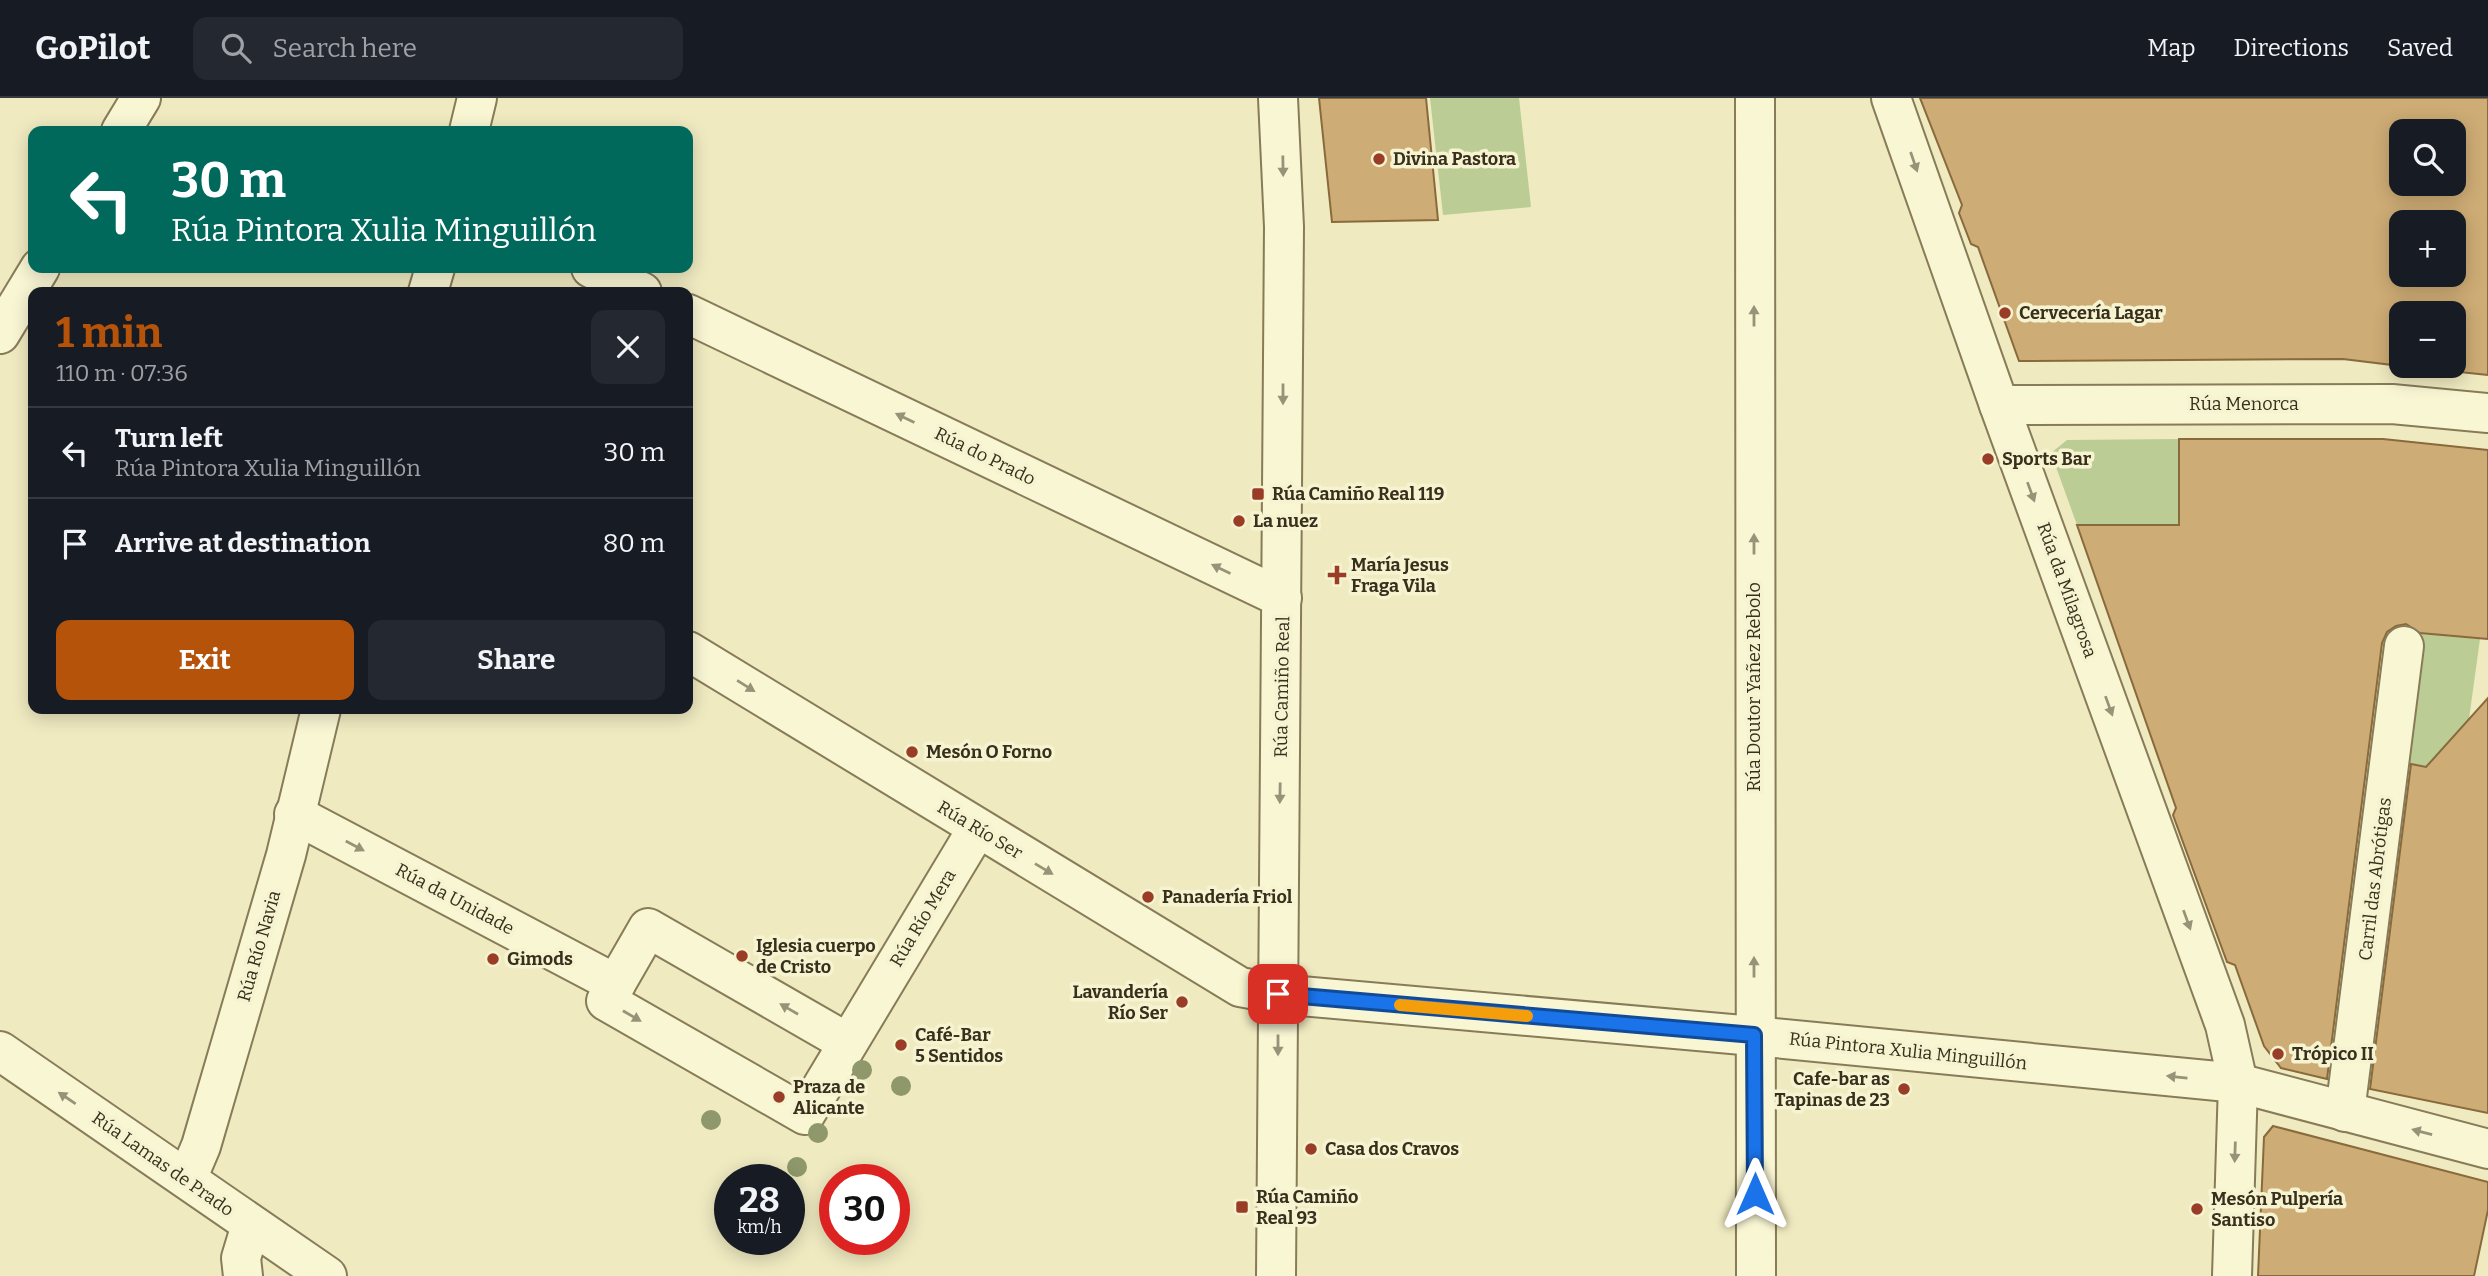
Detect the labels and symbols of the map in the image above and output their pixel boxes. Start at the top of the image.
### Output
place label: Divina Pastora [1393,148,1516,170]
marker: Divina Pastora [1371,151,1387,167]
one-way arrow [1909,152,1920,173]
one-way arrow [1277,155,1288,177]
place label: Cervecería Lagar [2019,302,2163,324]
one-way arrow [1748,305,1760,327]
marker: Cervecería Lagar [1997,305,2013,321]
one-way arrow [1278,383,1289,405]
street label: Rúa Menorca [2189,393,2299,415]
one-way arrow [895,412,915,424]
street label: Rúa do Prado [931,422,1039,490]
place label: Sports Bar [2002,448,2092,470]
marker: Sports Bar [1980,451,1996,467]
one-way arrow [2026,482,2037,503]
place label: Rúa Camiño Real 119 [1272,483,1444,505]
marker: Rúa Camiño Real 119 [1250,486,1266,502]
place label: La nuez [1253,510,1318,532]
marker: La nuez [1231,513,1247,529]
street label: Rúa da Milagrosa [2032,519,2102,661]
one-way arrow [1748,533,1760,555]
place label: María Jesus Fraga Vila [1351,554,1449,597]
one-way arrow [1211,563,1231,575]
marker: María Jesus Fraga Vila [1329,567,1345,583]
street label: Rúa Doutor Yañez Rebolo [1743,582,1765,792]
street label: Rúa Camiño Real [1270,616,1294,758]
one-way arrow [736,680,755,693]
one-way arrow [2104,695,2115,716]
place label: Mesón O Forno [926,741,1052,763]
marker: Mesón O Forno [904,744,920,760]
one-way arrow [1275,782,1286,804]
street label: Rúa Río Ser [933,796,1027,864]
street label: Carril das Abrótigas [2354,796,2396,962]
one-way arrow [345,840,365,852]
street label: Rúa da Unidade [392,859,518,939]
one-way arrow [1035,863,1054,875]
street label: Rúa Río Mera [885,865,961,971]
place label: Panadería Friol [1162,886,1293,908]
street label: Rúa Río Navia [233,888,285,1004]
marker: Panadería Friol [1140,889,1156,905]
one-way arrow [2182,909,2193,930]
place label: Iglesia cuerpo de Cristo [756,935,876,978]
place label: Gimods [507,948,573,970]
marker: Iglesia cuerpo de Cristo [734,948,750,964]
marker: Gimods [485,951,501,967]
one-way arrow [1748,956,1760,978]
pin [1248,964,1308,1024]
place label: Lavandería Río Ser [1073,981,1169,1024]
marker: Lavandería Río Ser [1174,994,1190,1010]
one-way arrow [779,1003,799,1015]
one-way arrow [622,1010,641,1022]
place label: Café-Bar 5 Sentidos [915,1024,1003,1067]
street label: Rúa Pintora Xulia Minguillón [1788,1028,2029,1075]
one-way arrow [1272,1034,1284,1056]
marker: Café-Bar 5 Sentidos [893,1037,909,1053]
place label: Trópico II [2292,1043,2374,1065]
marker: Trópico II [2270,1046,2286,1062]
place label: Cafe-bar as Tapinas de 23 [1775,1068,1890,1111]
one-way arrow [2165,1071,2187,1082]
place label: Praza de Alicante [793,1076,865,1119]
marker: Cafe-bar as Tapinas de 23 [1896,1081,1912,1097]
marker: Praza de Alicante [771,1089,787,1105]
one-way arrow [58,1091,77,1104]
street label: Rúa Lamas de Prado [88,1107,238,1221]
one-way arrow [2411,1126,2433,1137]
place label: Casa dos Cravos [1325,1138,1459,1160]
marker: Casa dos Cravos [1303,1141,1319,1157]
one-way arrow [2230,1141,2241,1163]
position arrow [1718,1157,1792,1231]
speed limit sign: 30 [819,1164,910,1255]
place label: Rúa Camiño Real 93 [1256,1186,1359,1229]
place label: Mesón Pulpería Santiso [2211,1188,2343,1231]
marker: Rúa Camiño Real 93 [1234,1199,1250,1215]
marker: Mesón Pulpería Santiso [2189,1201,2205,1217]

